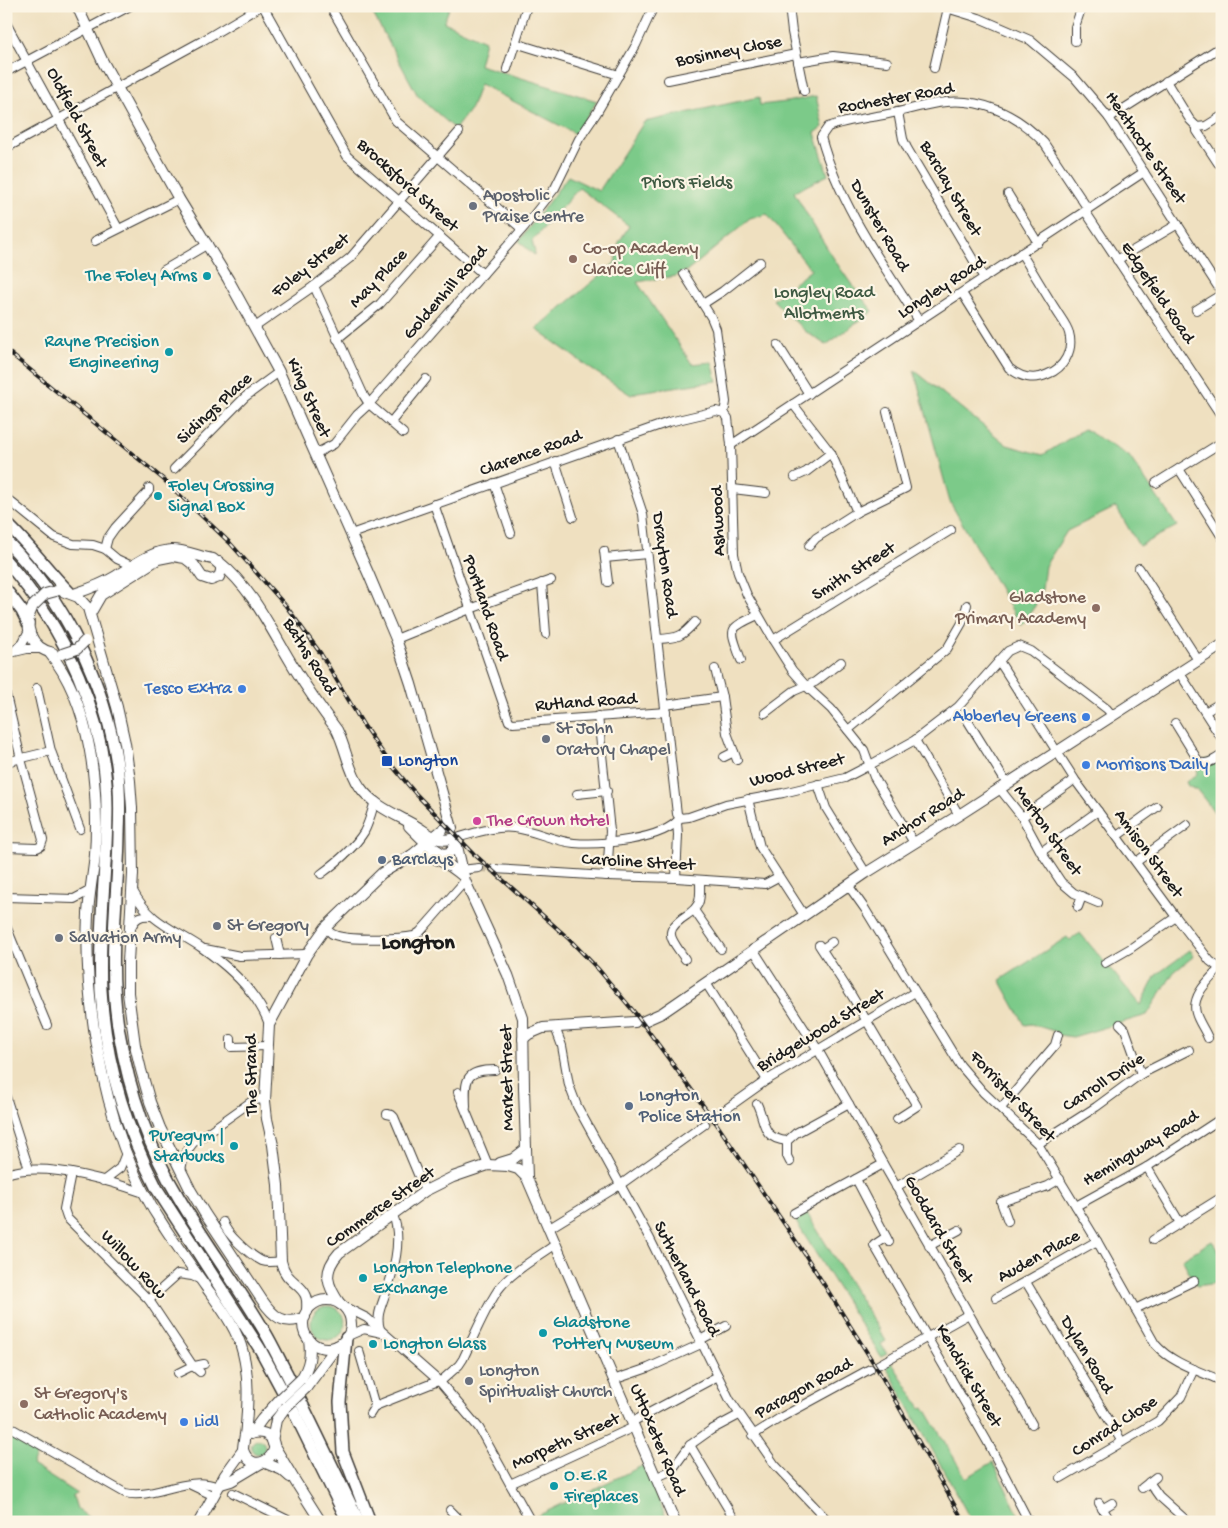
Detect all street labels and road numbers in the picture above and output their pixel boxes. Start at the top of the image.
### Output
street label: Bosinney Close [673,31,784,73]
street label: Oldfield Street [41,64,112,173]
street label: Rochester Road [837,78,957,120]
street label: Heathcote Street [1100,88,1191,210]
street label: Brocksford Street [351,134,463,238]
street label: Barclay Street [914,137,987,242]
street label: Dunster Road [844,176,914,277]
street label: Foley Street [267,228,355,303]
street label: Edgefield Road [1115,238,1200,349]
street label: Goldenhill Road [399,240,494,344]
street label: May Place [345,244,413,313]
street label: Longley Road [894,251,991,324]
street label: King Street [281,355,336,443]
street label: Sidings Place [173,368,258,449]
street label: Clarence Road [477,425,586,482]
street label: Ashwood [707,484,731,556]
street label: Drayton Road [646,510,682,620]
street label: Smith Street [808,537,901,606]
street label: Portland Road [457,552,513,665]
street label: Baths Road [277,614,342,700]
street label: Rutland Road [534,689,639,717]
street label: Wood Street [747,749,848,793]
street label: Merton Street [1008,782,1087,882]
street label: Anchor Road [877,783,970,852]
street label: Amison Street [1109,806,1188,904]
street label: Caroline Street [581,850,697,877]
street label: Bridgewood Street [753,984,890,1078]
street label: Market Street [497,1023,519,1131]
street label: The Strand [242,1033,263,1117]
street label: Forrister Street [964,1046,1061,1148]
street label: Carroll Drive [1059,1048,1149,1117]
street label: Hemingway Road [1079,1105,1204,1192]
street label: Commerce Street [323,1162,441,1253]
street label: Goddard Street [899,1172,978,1289]
street label: Sutherland Road [648,1218,725,1341]
street label: Auden Place [994,1225,1085,1288]
street label: Willow Row [96,1226,171,1304]
street label: Dylan Road [1054,1312,1118,1399]
street label: Kendrick Street [930,1321,1007,1432]
street label: Paragon Road [751,1353,858,1425]
street label: Uttoxeter Road [624,1381,691,1501]
street label: Conrad Close [1068,1391,1162,1462]
street label: Morpeth Street [509,1408,625,1475]

